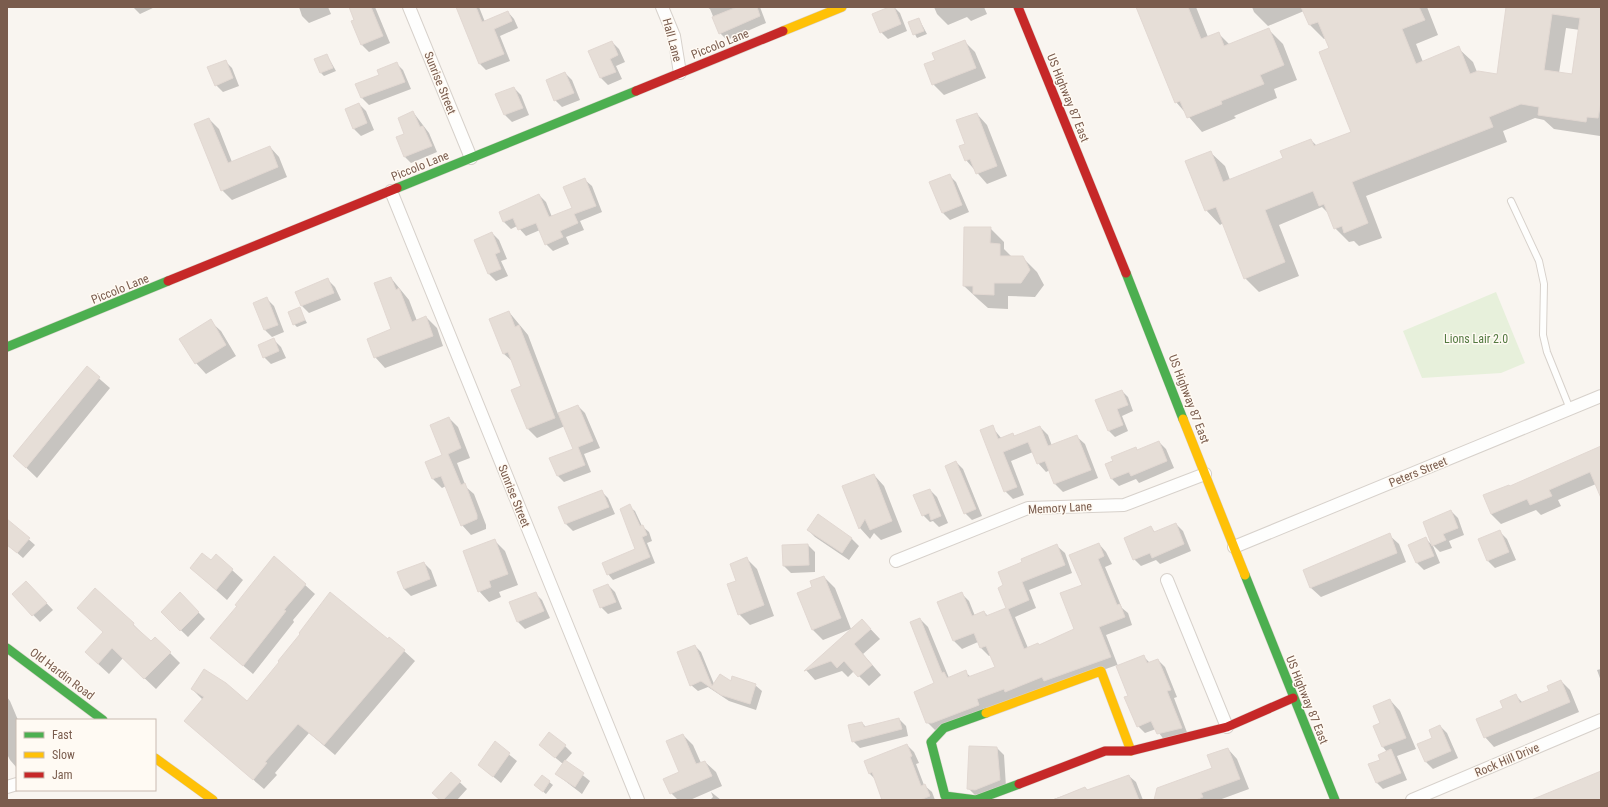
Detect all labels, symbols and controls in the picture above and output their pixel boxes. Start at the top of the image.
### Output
street label: Hall Lane [660,17,685,64]
street label: Piccolo Lane [689,26,751,62]
street label: Sunrise Street [421,50,459,117]
street label: US Highway 87 East [1044,52,1092,145]
street label: Piccolo Lane [389,148,451,184]
street label: Piccolo Lane [89,271,151,307]
park label: Lions Lair 2.0 [1444,332,1508,346]
street label: US Highway 87 East [1166,353,1213,446]
street label: Peters Street [1387,454,1449,490]
street label: Sunrise Street [495,463,533,530]
street label: Memory Lane [1028,499,1093,517]
street label: Old Hardin Road [27,645,97,703]
street label: US Highway 87 East [1283,654,1331,747]
legend [16,719,156,791]
text: Fast [52,728,73,742]
street label: Rock Hill Drive [1473,740,1542,780]
text: Slow [52,748,75,762]
text: Jam [52,768,73,782]

